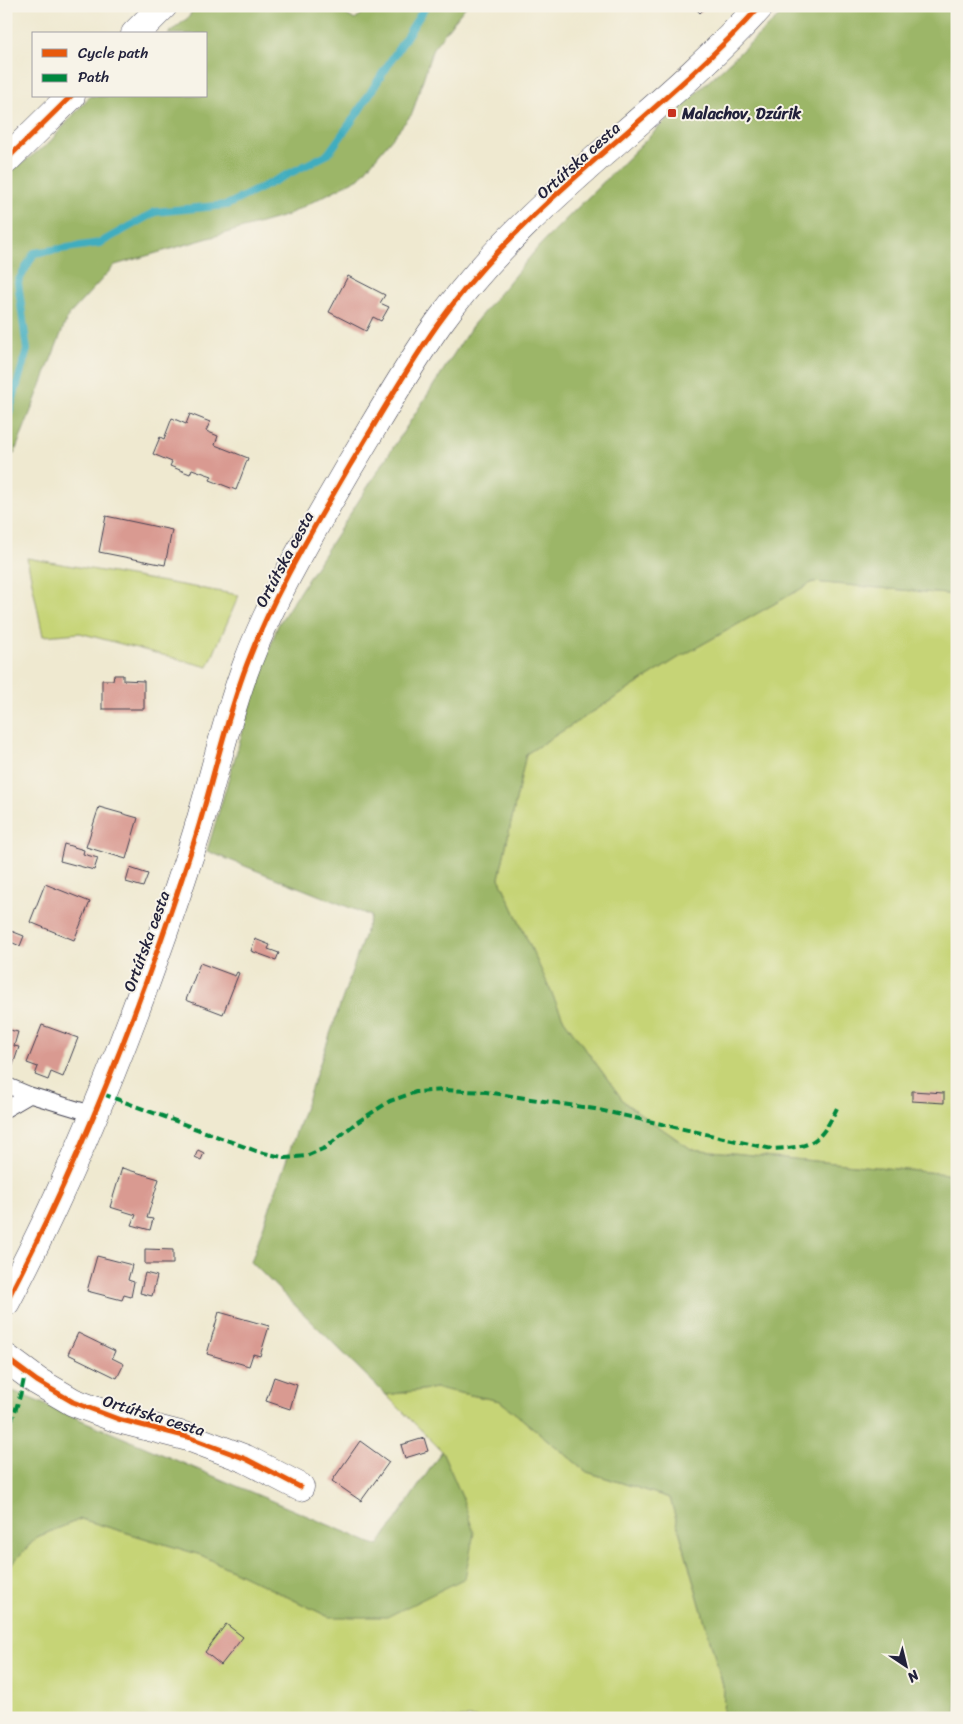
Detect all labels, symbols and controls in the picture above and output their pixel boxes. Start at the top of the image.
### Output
legend [32,32,208,98]
text: Cycle path [78,40,149,66]
text: Path [78,64,109,90]
place label: Malachov, Dzúrik [681,99,802,128]
marker: Malachov, Dzúrik [666,107,678,119]
street label: Ortútska cesta [529,114,627,206]
street label: Ortútska cesta [247,506,322,613]
street label: Ortútska cesta [115,887,178,996]
street label: Ortútska cesta [99,1386,209,1445]
north arrow [880,1642,930,1692]
text: N [902,1663,925,1689]

